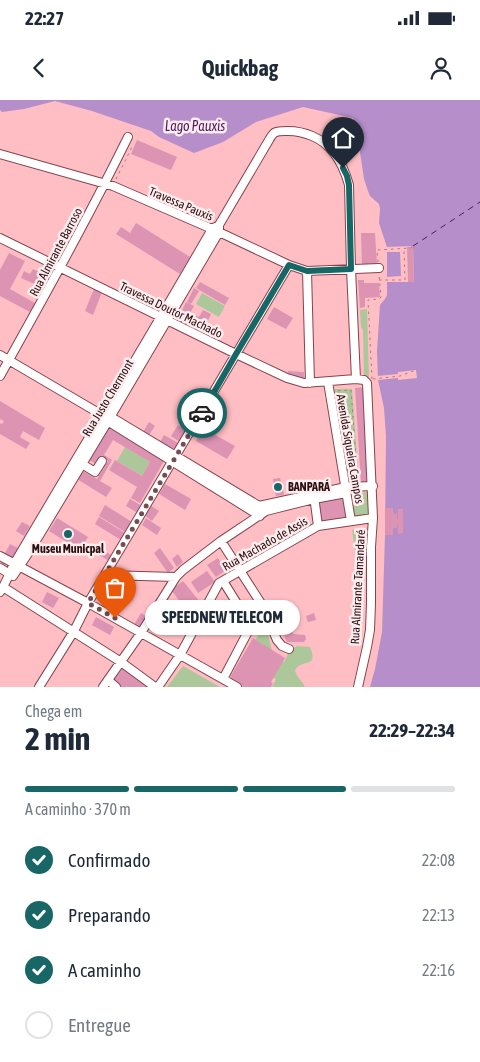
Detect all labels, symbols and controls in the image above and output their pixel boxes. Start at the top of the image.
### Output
text: 22:27 [25,7,64,29]
icon: back [25,54,53,82]
icon: person [427,54,455,82]
text: Quickbag [202,55,278,81]
pin [322,117,364,168]
water label: Lago Pauxis [165,118,225,134]
icon: home [329,124,357,152]
street label: Travessa Pauxis [147,184,215,224]
street label: Rua Almirante Barroso [27,205,85,299]
street label: Travessa Doutor Machado [117,279,225,341]
street label: Rua Justo Chermont [80,357,137,439]
courier [177,388,227,438]
street label: Avenida Siqueira Campos [333,393,367,505]
icon: car [188,399,216,427]
place label: BANPARÁ [288,479,330,494]
marker: BANPARÁ [272,481,284,493]
street label: Rua Machado de Assis [220,514,310,574]
marker: Museu Municpal [62,528,74,540]
street label: Rua Almirante Tamandaré [348,529,368,645]
place label: Museu Municpal [32,542,105,556]
pin [94,567,136,618]
icon: bag [101,574,129,602]
callout: SPEEDNEW TELECOM [145,600,300,636]
text: SPEEDNEW TELECOM [162,608,283,626]
text: Chega em [25,702,82,720]
text: 22:29–22:34 [369,719,455,741]
text: 2 min [25,720,90,757]
text: A caminho · 370 m [25,800,131,818]
icon: check [25,846,53,874]
text: Confirmado [68,849,150,871]
text: 22:08 [422,851,455,869]
icon: check [25,901,53,929]
text: Preparando [68,904,151,926]
text: 22:13 [422,906,455,924]
icon: check [25,956,53,984]
text: A caminho [68,959,141,981]
text: 22:16 [422,961,455,979]
text: Entregue [68,1014,131,1036]

